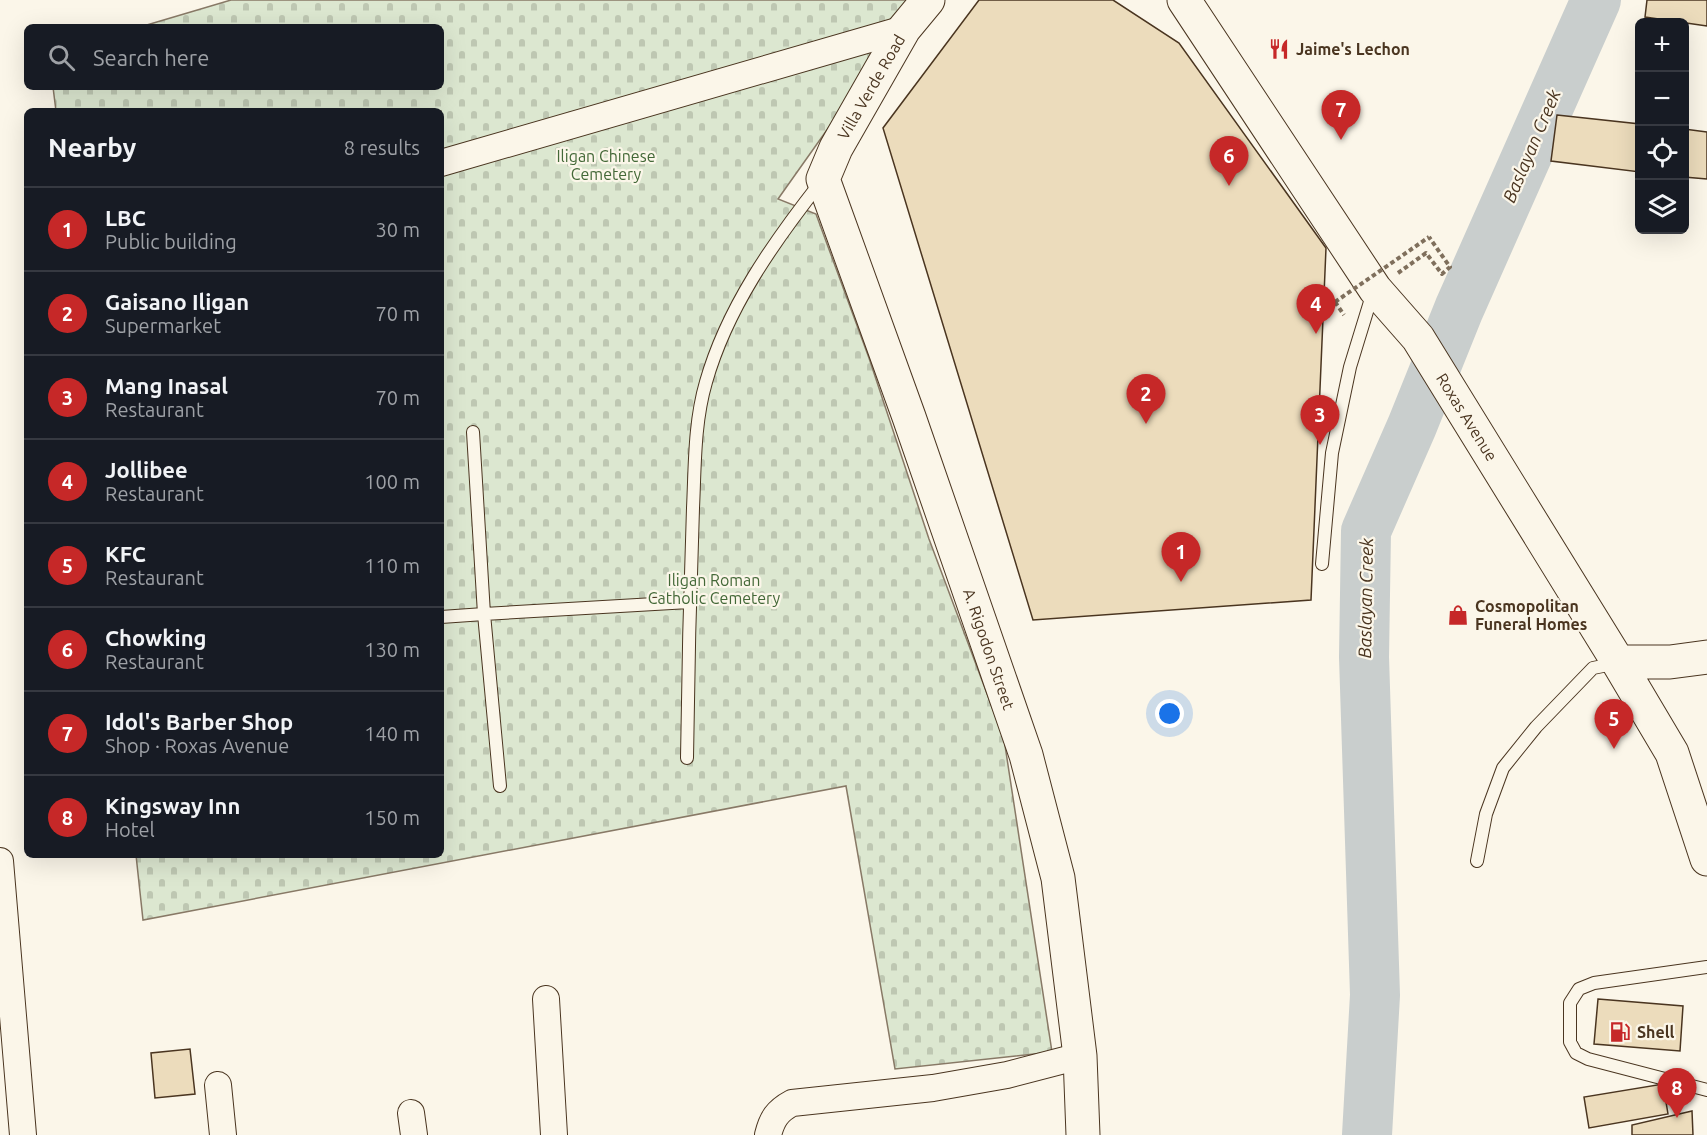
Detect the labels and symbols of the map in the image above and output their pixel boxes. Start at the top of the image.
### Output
street label: Villa Verde Road [834,31,908,143]
restaurant icon: Jaime's Lechon [1267,37,1291,61]
place label: Jaime's Lechon [1296,40,1410,58]
water label: Baslayan Creek [1498,85,1564,205]
pin: 7 [1322,90,1360,140]
pin: 6 [1210,136,1248,186]
park label: Iligan Chinese Cemetery [557,147,655,183]
pin: 4 [1296,284,1336,334]
street label: Roxas Avenue [1433,370,1501,464]
pin: 2 [1126,374,1166,424]
pin: 3 [1300,396,1340,445]
pin: 1 [1162,532,1200,582]
water label: Baslayan Creek [1354,537,1376,659]
park label: Iligan Roman Catholic Cemetery [648,571,781,607]
street label: A. Rigodon Street [960,586,1018,713]
place label: Cosmopolitan Funeral Homes [1475,597,1587,633]
shop icon: Cosmopolitan Funeral Homes [1446,603,1470,627]
your location [1155,699,1184,728]
pin: 5 [1594,700,1634,749]
fuel station icon: Shell [1608,1020,1632,1044]
place label: Shell [1637,1023,1675,1041]
pin: 8 [1658,1068,1696,1118]

